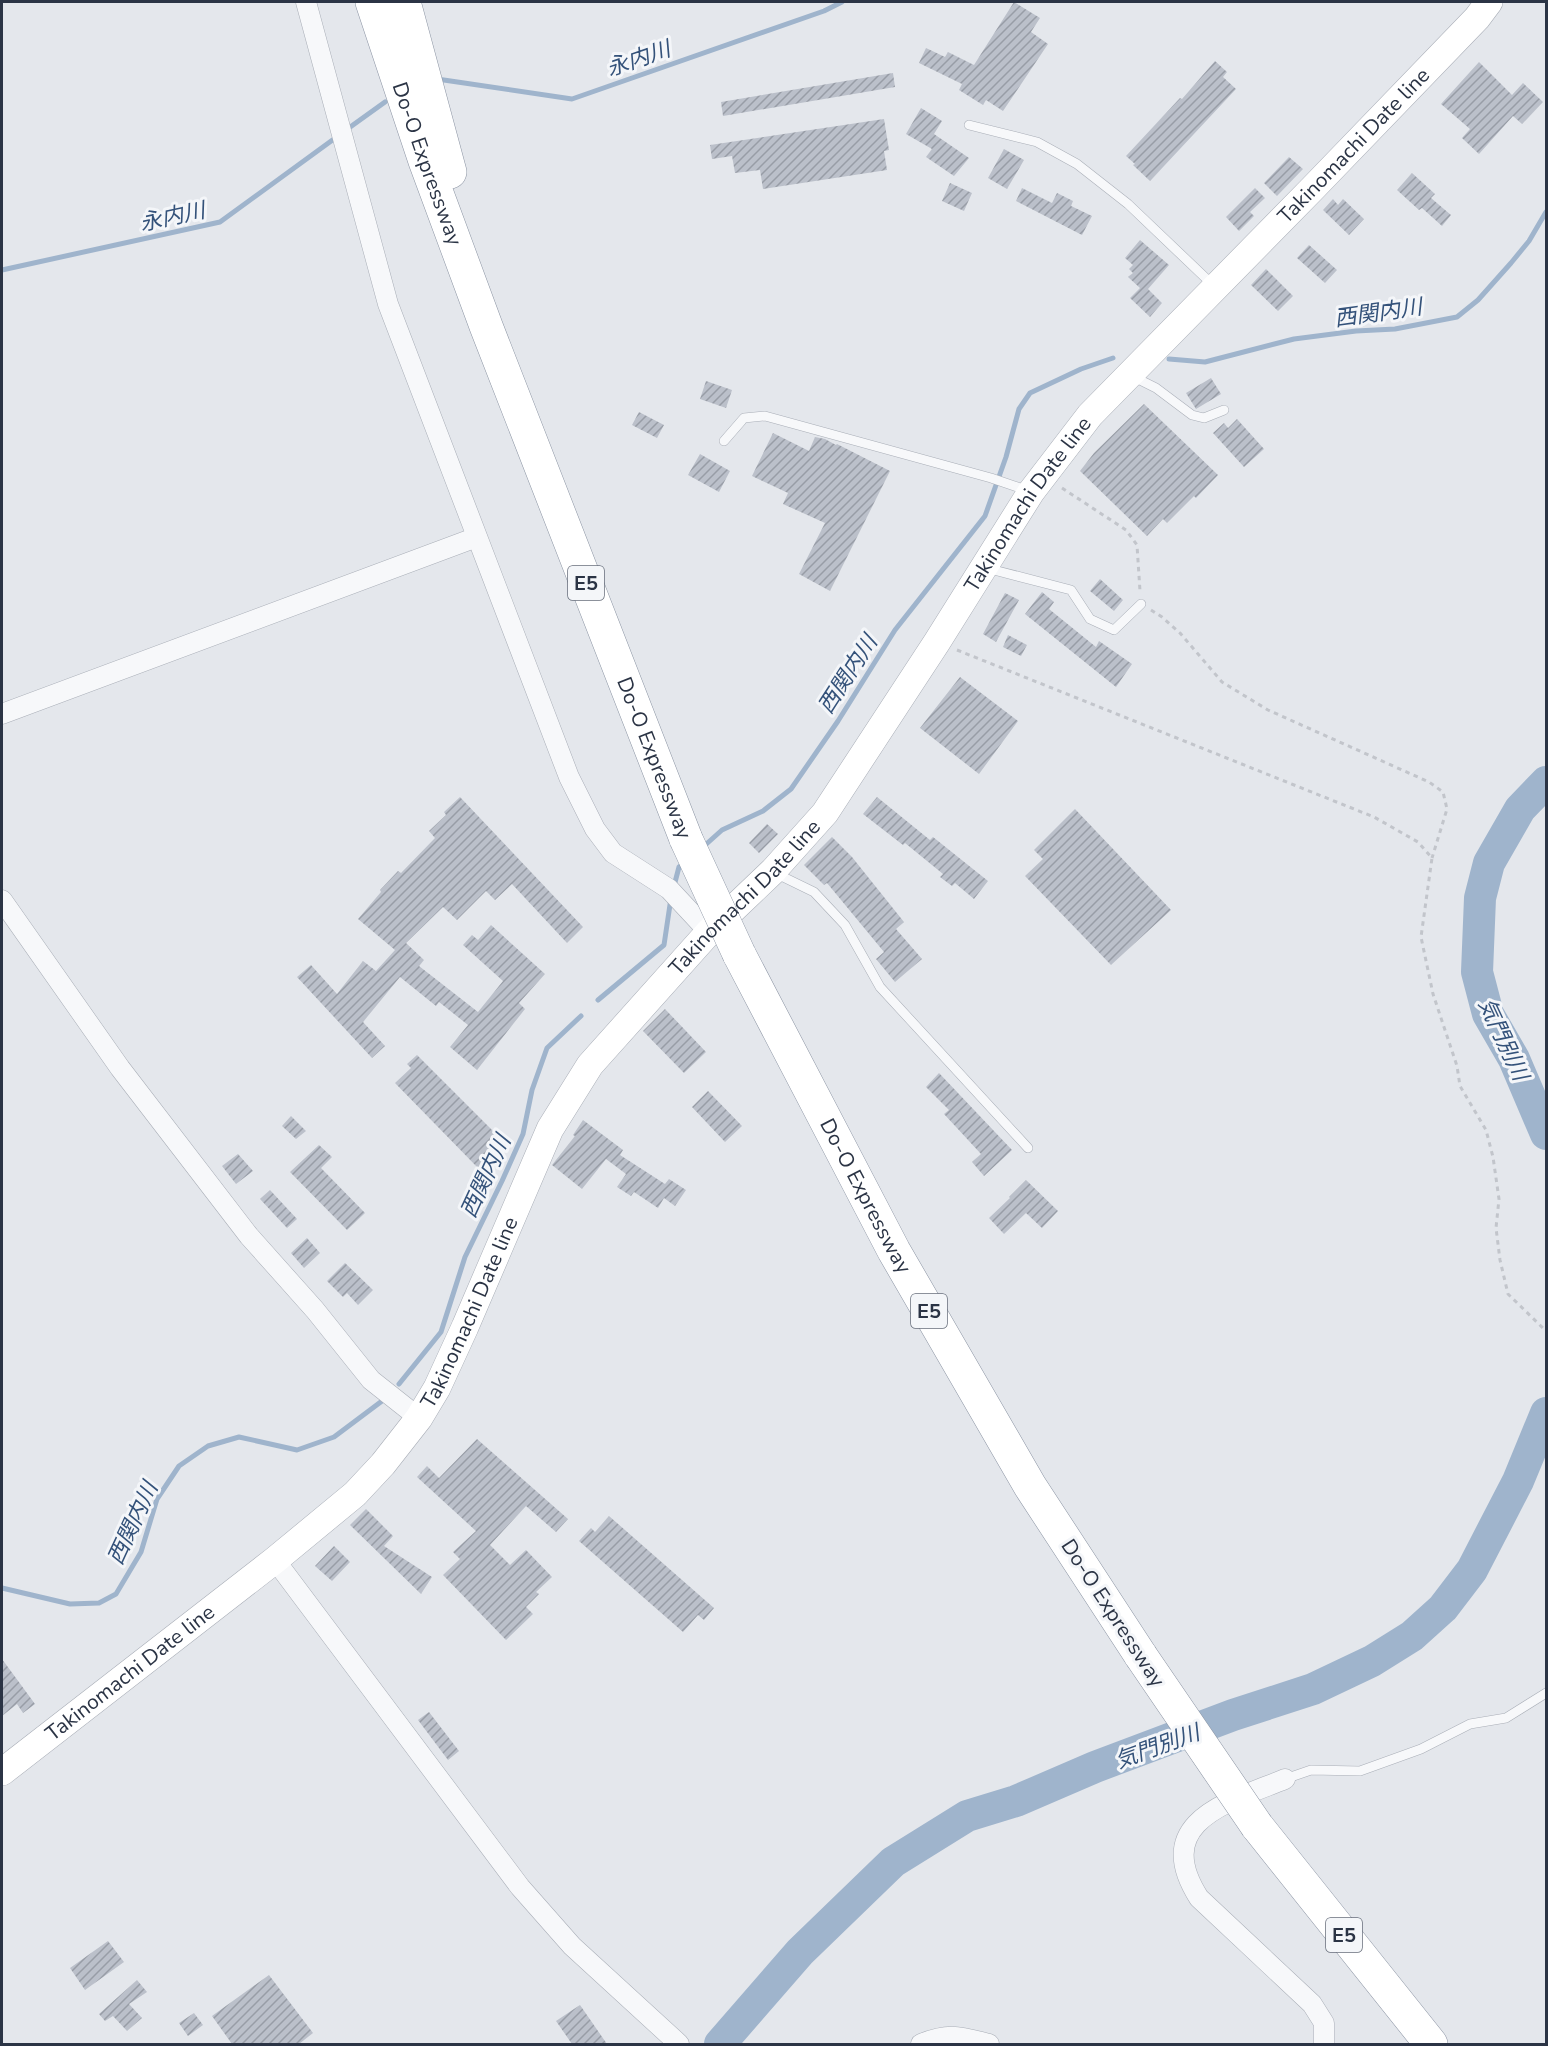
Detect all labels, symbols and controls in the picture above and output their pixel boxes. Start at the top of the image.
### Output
water label: 永内川 [602,33,676,84]
street label: Takinomachi Date line [1272,62,1436,230]
street label: Do-O Expressway [386,78,469,250]
water label: 永内川 [137,195,210,239]
water label: 西関内川 [1332,292,1426,334]
street label: Takinomachi Date line [958,411,1098,597]
road number: E5 [568,566,604,600]
water label: 西関内川 [811,628,885,720]
street label: Do-O Expressway [610,673,699,843]
street label: Takinomachi Date line [663,813,827,981]
water label: 気門別川 [1471,993,1536,1087]
street label: Do-O Expressway [813,1114,918,1279]
water label: 西関内川 [454,1128,519,1223]
street label: Takinomachi Date line [414,1212,525,1413]
road number: E5 [911,1294,947,1328]
water label: 西関内川 [101,1475,166,1570]
street label: Do-O Expressway [1055,1534,1172,1693]
street label: Takinomachi Date line [40,1598,220,1747]
water label: 気門別川 [1111,1717,1206,1776]
road number: E5 [1326,1918,1362,1952]

